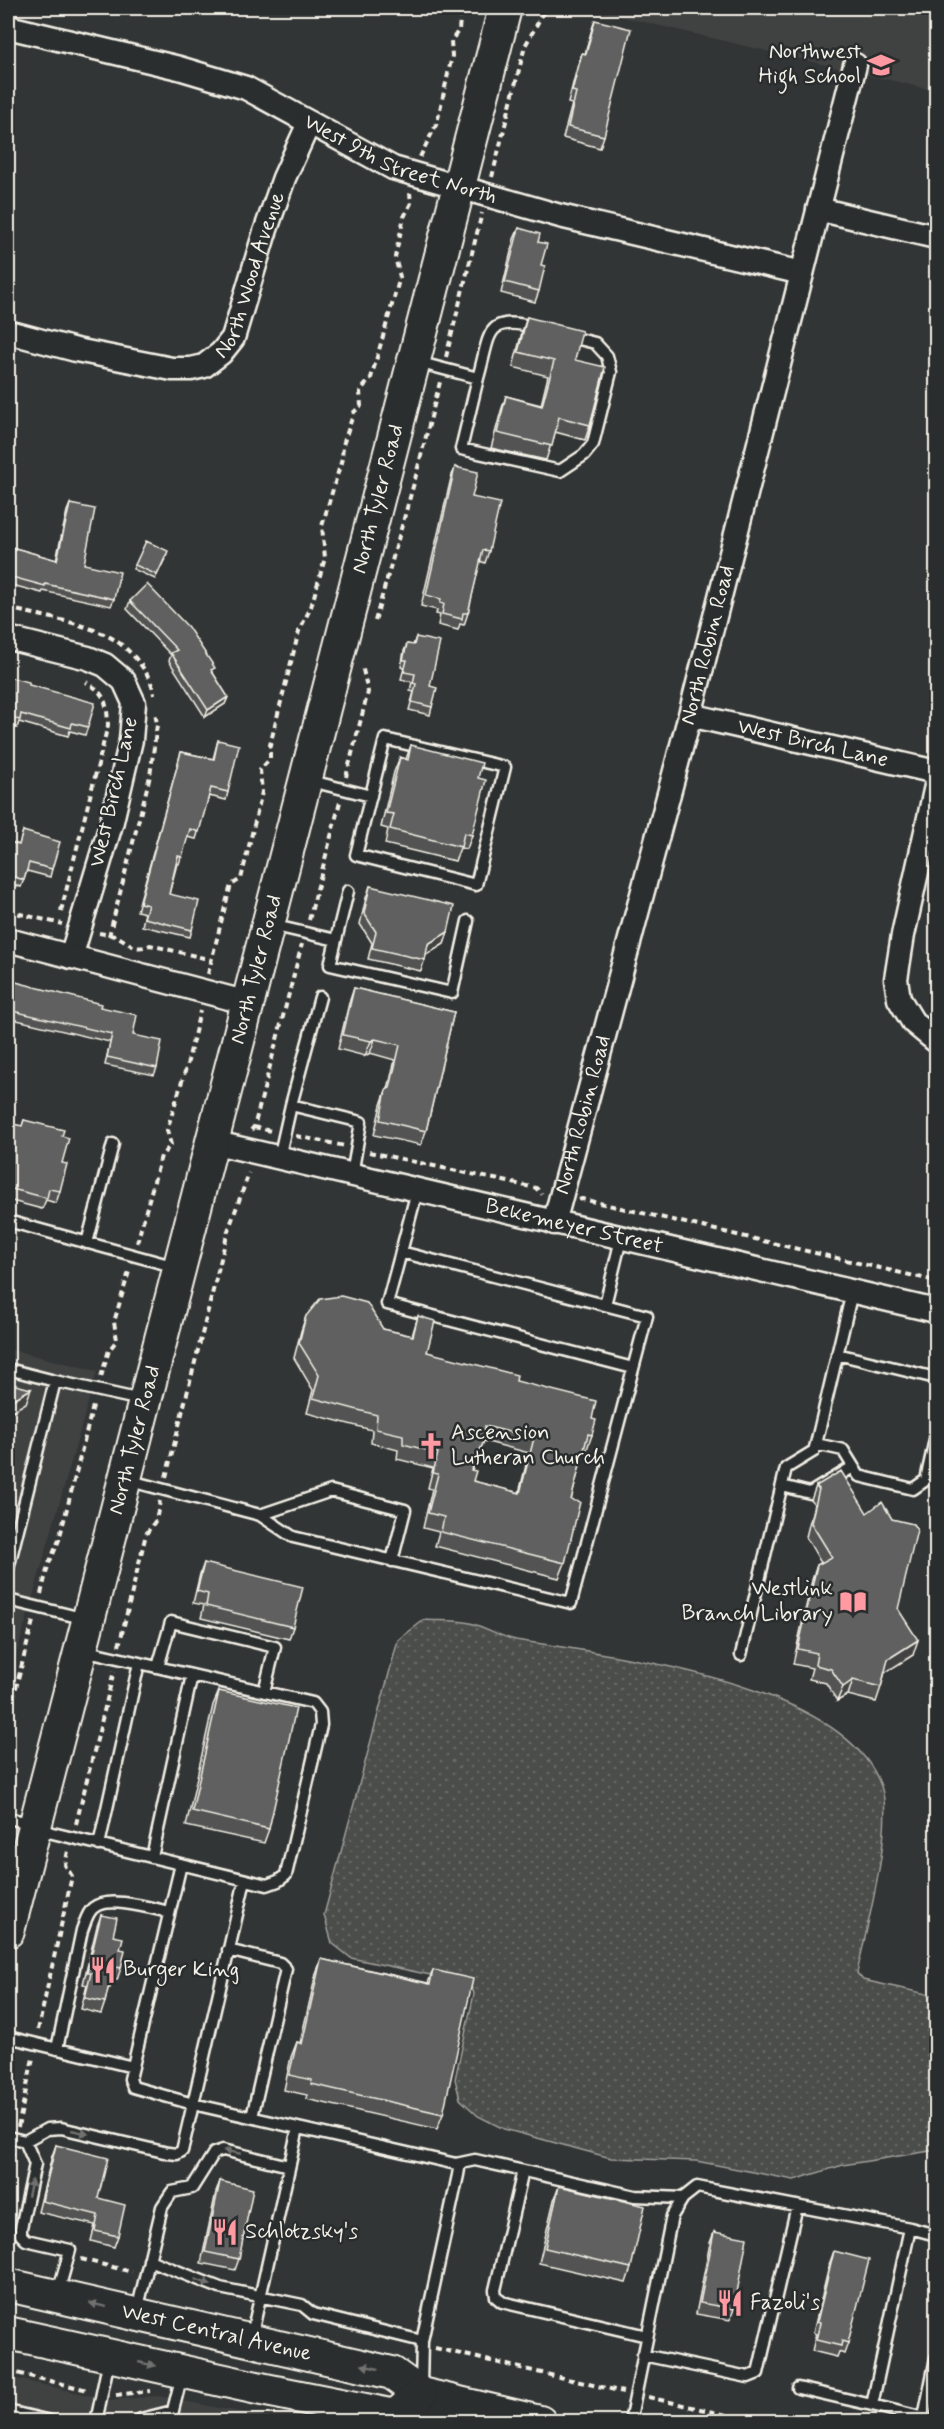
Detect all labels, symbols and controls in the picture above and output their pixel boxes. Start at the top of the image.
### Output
place label: Northwest High School [758,38,861,94]
school or university icon: Northwest High School [866,50,896,80]
street label: West 9th Street North [299,108,500,211]
street label: North Wood Avenue [208,188,292,365]
street label: North Tyler Road [345,421,411,577]
street label: North Robin Road [674,562,741,728]
street label: West Birch Lane [735,712,891,774]
street label: West Birch Lane [83,714,145,870]
street label: North Tyler Road [224,892,289,1047]
street label: North Robin Road [548,1032,618,1198]
street label: Bekemeyer Street [483,1192,666,1261]
street label: North Tyler Road [102,1362,168,1518]
place label: Ascension Lutheran Church [451,1419,605,1472]
church icon: Ascension Lutheran Church [416,1431,446,1461]
place label: Westlink Branch Library [682,1575,833,1628]
library icon: Westlink Branch Library [838,1587,868,1617]
restaurant icon: Burger King [88,1955,118,1985]
place label: Burger King [123,1956,239,1987]
one-way arrow [71,2128,89,2138]
one-way arrow [222,2147,241,2156]
one-way arrow [25,2179,35,2198]
restaurant icon: Schlotzsky's [210,2217,240,2247]
place label: Schlotzsky's [245,2218,359,2246]
one-way arrow [194,2277,212,2287]
restaurant icon: Fazoli's [715,2288,745,2318]
place label: Fazoli's [750,2289,821,2317]
street label: West Central Avenue [119,2297,314,2368]
one-way arrow [88,2300,107,2309]
one-way arrow [137,2360,156,2369]
one-way arrow [361,2362,379,2372]

